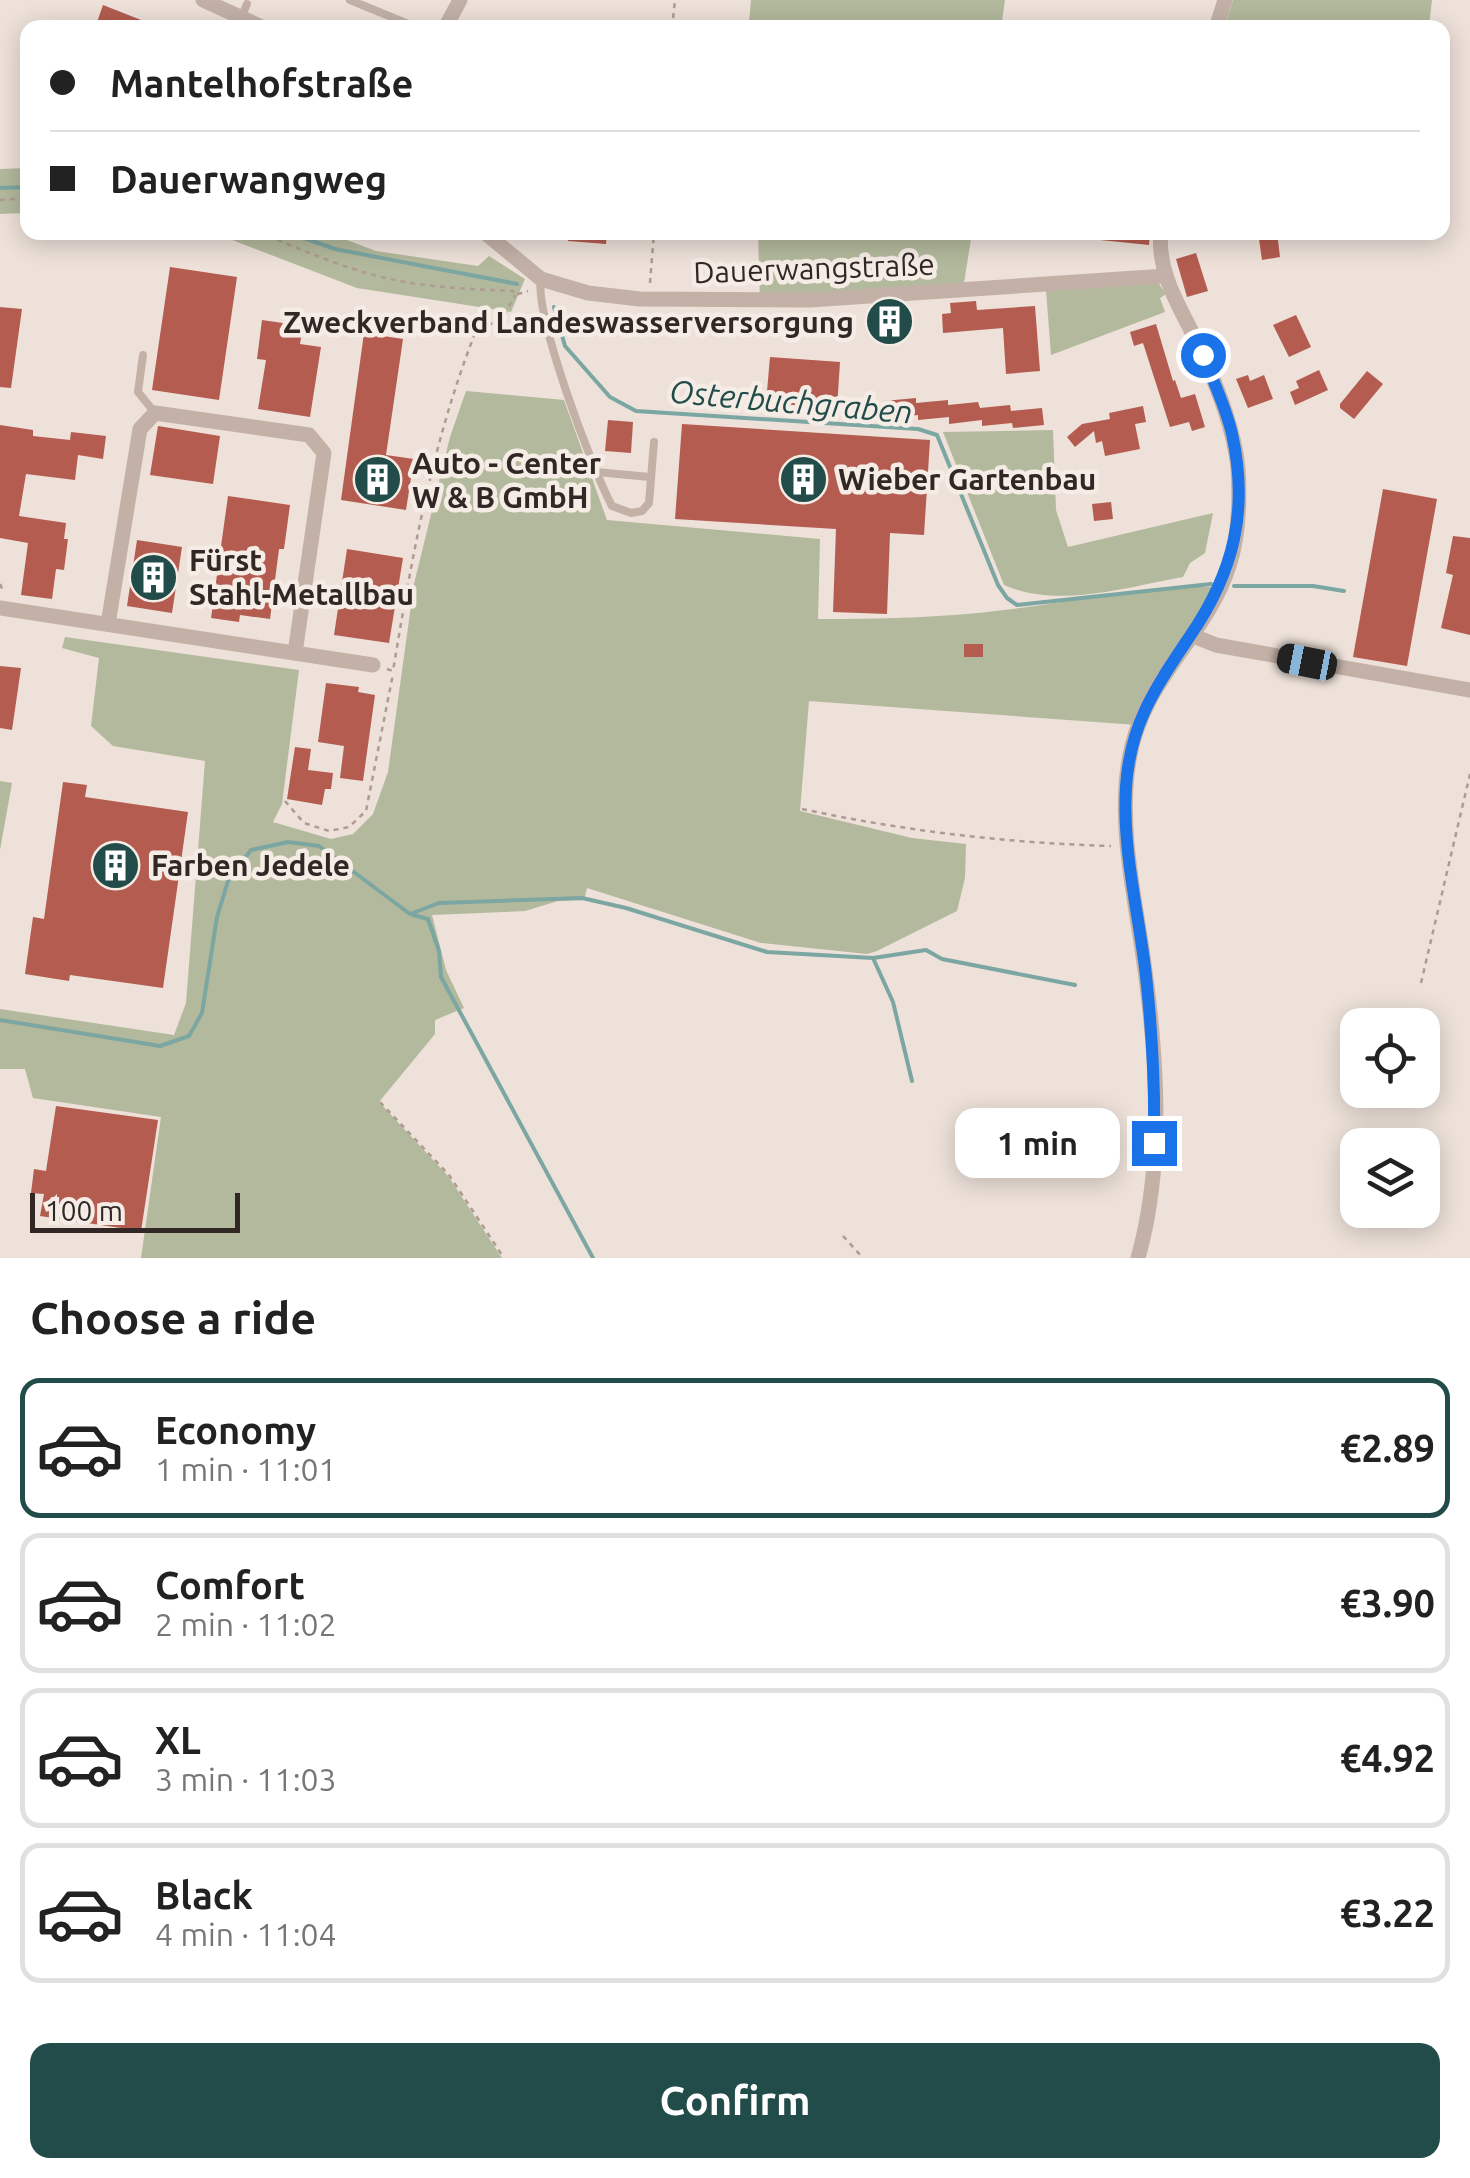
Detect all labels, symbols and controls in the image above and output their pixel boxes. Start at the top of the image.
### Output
text: Mantelhofstraße [110,62,413,104]
text: Dauerwangweg [110,158,387,200]
street label: Dauerwangstraße [693,247,935,289]
building icon: Zweckverband Landeswasserversorgung [863,296,915,348]
place label: Zweckverband Landeswasserversorgung [283,305,854,339]
route start [1181,333,1226,378]
water label: Osterbuchgraben [668,372,914,430]
place label: Auto - Center W & B GmbH [412,446,602,514]
building icon: Wieber Gartenbau [777,453,829,505]
building icon: Auto - Center W & B GmbH [351,454,403,506]
place label: Wieber Gartenbau [838,462,1096,496]
place label: Fürst Stahl-Metallbau [189,543,414,611]
building icon: Fürst Stahl-Metallbau [128,551,180,603]
car [1275,642,1339,682]
building icon: Farben Jedele [90,839,142,891]
place label: Farben Jedele [151,848,350,882]
map controls [1340,1008,1440,1228]
button: locate [1340,1008,1440,1108]
callout: 1 min [954,1108,1119,1178]
route end [1132,1121,1177,1166]
text: 1 min [997,1125,1078,1161]
button: layers [1340,1128,1440,1228]
scale bar [30,1188,240,1232]
text: 100 m [45,1195,123,1226]
text: Choose a ride [30,1292,316,1343]
icon: car [35,1403,125,1493]
text: Economy [155,1409,316,1451]
text: €2.89 [1340,1427,1435,1469]
text: 1 min · 11:01 [155,1451,337,1487]
icon: car [35,1558,125,1648]
text: Comfort [155,1564,305,1606]
text: €3.90 [1340,1582,1435,1624]
text: 2 min · 11:02 [155,1606,337,1642]
icon: car [35,1713,125,1803]
text: XL [155,1719,201,1761]
text: €4.92 [1340,1737,1435,1779]
text: 3 min · 11:03 [155,1761,337,1797]
icon: car [35,1868,125,1958]
text: Black [155,1874,253,1916]
text: €3.22 [1340,1892,1435,1934]
text: 4 min · 11:04 [155,1916,337,1952]
button: Confirm [30,2043,1440,2158]

